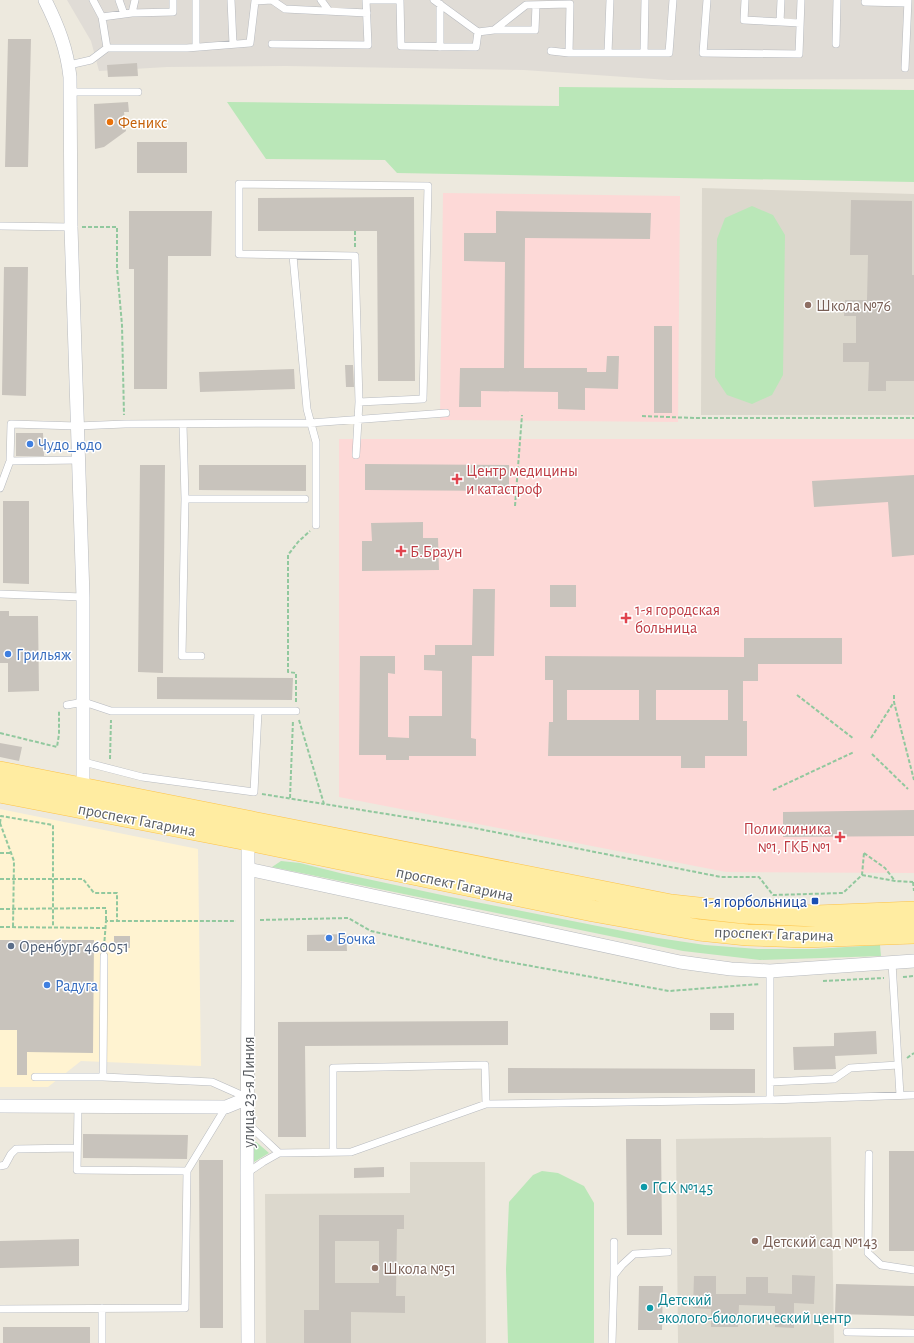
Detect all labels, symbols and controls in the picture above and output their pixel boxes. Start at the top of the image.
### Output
place label: Феникс [118,115,168,131]
marker: Феникс [105,117,115,127]
place label: Школа №76 [816,298,891,314]
marker: Школа №76 [803,300,813,310]
place label: Чудо_юдо [38,437,102,454]
marker: Чудо_юдо [25,439,35,449]
place label: Центр медицины и катастроф [466,463,578,497]
marker: Центр медицины и катастроф [451,473,463,485]
place label: Б.Браун [410,544,463,561]
marker: Б.Браун [395,545,407,557]
place label: 1-я городская больница [635,602,720,636]
marker: 1-я городская больница [620,612,632,624]
place label: Грильяж [16,647,72,663]
marker: Грильяж [3,649,13,659]
street label: проспект Гагарина [77,801,197,839]
place label: Поликлиника №1, ГКБ №1 [743,821,831,855]
marker: Поликлиника №1, ГКБ №1 [834,831,846,843]
street label: проспект Гагарина [395,864,515,904]
place label: 1-я горбольница [703,894,807,910]
marker: 1-я горбольница [810,896,820,906]
street label: проспект Гагарина [714,924,834,944]
place label: Бочка [337,931,375,947]
marker: Бочка [324,933,334,943]
place label: Оренбург 460051 [19,939,129,956]
marker: Оренбург 460051 [6,941,16,951]
place label: Радуга [55,978,98,995]
marker: Радуга [42,980,52,990]
street label: улица 23-я Линия [241,1036,258,1149]
place label: ГСК №145 [652,1180,713,1196]
marker: ГСК №145 [639,1182,649,1192]
place label: Детский сад №143 [763,1234,878,1250]
marker: Детский сад №143 [750,1236,760,1246]
place label: Школа №51 [383,1261,456,1277]
marker: Школа №51 [370,1263,380,1273]
place label: Детский эколого-биологический центр [658,1292,851,1326]
marker: Детский эколого-биологический центр [645,1303,655,1313]

